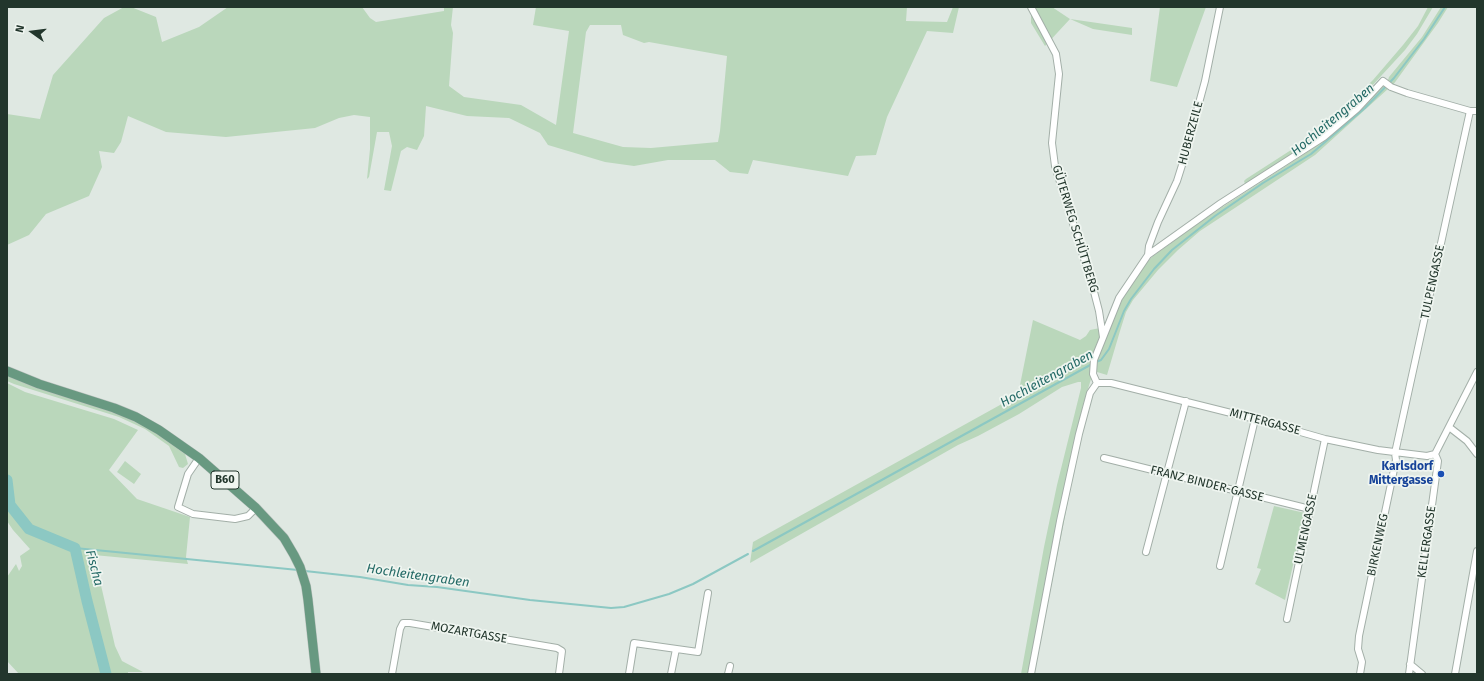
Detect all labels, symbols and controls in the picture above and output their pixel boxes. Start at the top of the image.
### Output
north arrow [12,12,52,52]
text: N [13,24,27,34]
water label: Hochleitengraben [1288,81,1378,159]
street label: HUBERZEILE [1176,99,1206,167]
street label: GÜTERWEG SCHÜTTBERG [1049,164,1101,294]
street label: TULPENGASSE [1418,244,1448,320]
water label: Hochleitengraben [998,347,1096,411]
street label: MITTERGASSE [1228,406,1302,438]
place label: Karlsdorf Mittergasse [1369,460,1433,488]
street label: FRANZ BINDER-GASSE [1149,463,1265,505]
marker: Karlsdorf Mittergasse [1436,469,1446,479]
road number: B60 [211,471,239,489]
street label: ULMENGASSE [1292,493,1320,565]
street label: KELLERGASSE [1415,505,1439,579]
street label: BIRKENWEG [1364,512,1392,578]
water label: Fischa [82,548,106,588]
water label: Hochleitengraben [365,561,471,591]
street label: MOZARTGASSE [430,619,508,647]

